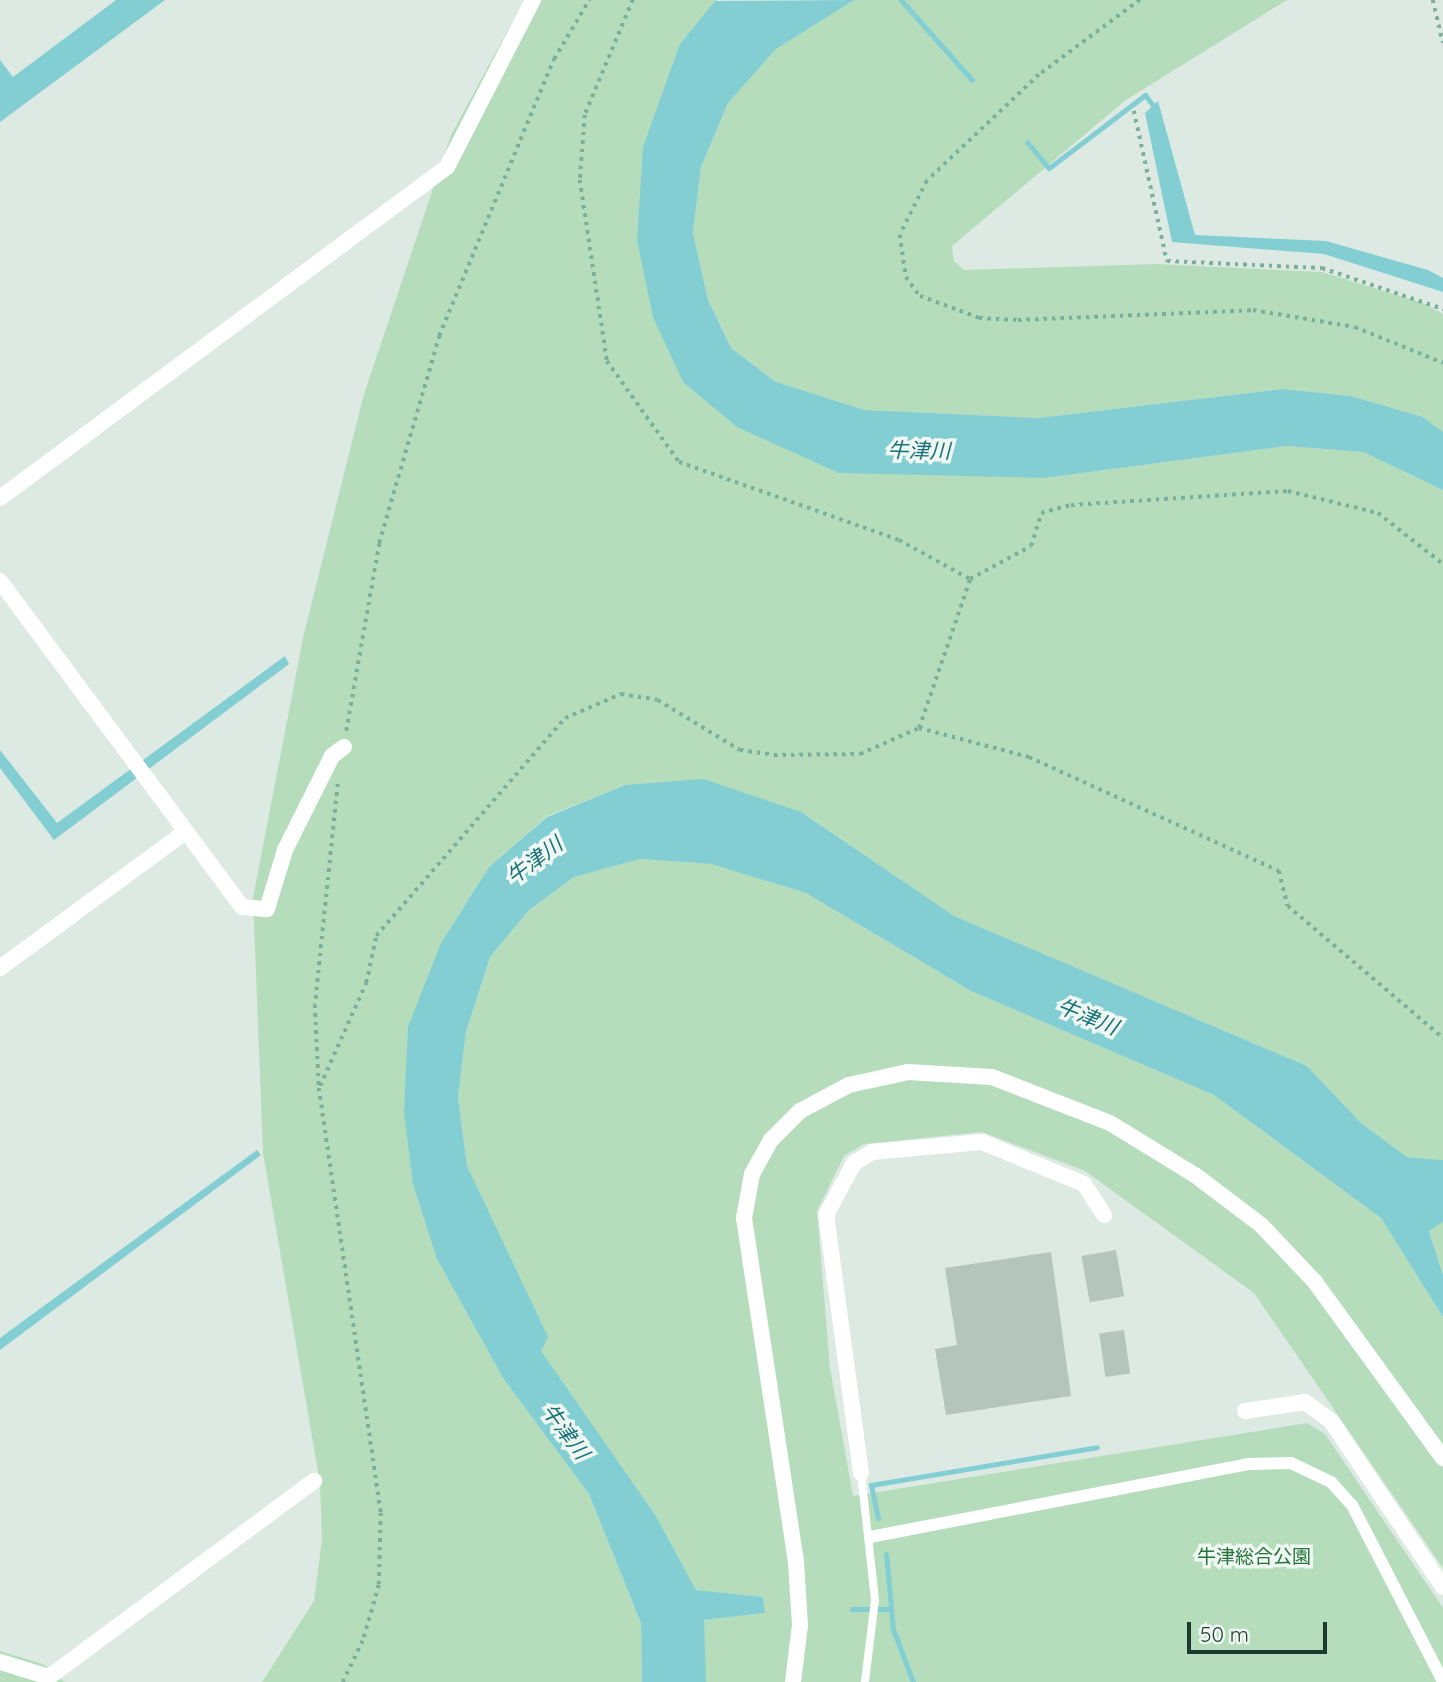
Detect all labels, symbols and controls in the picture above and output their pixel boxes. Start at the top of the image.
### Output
water label: 牛津川 [887,437,951,463]
water label: 牛津川 [501,831,567,889]
water label: 牛津川 [1054,993,1122,1039]
water label: 牛津川 [537,1398,595,1464]
park label: 牛津総合公園 [1197,1546,1311,1568]
scale bar [1191,1608,1331,1652]
text: 50 m [1200,1621,1249,1647]

